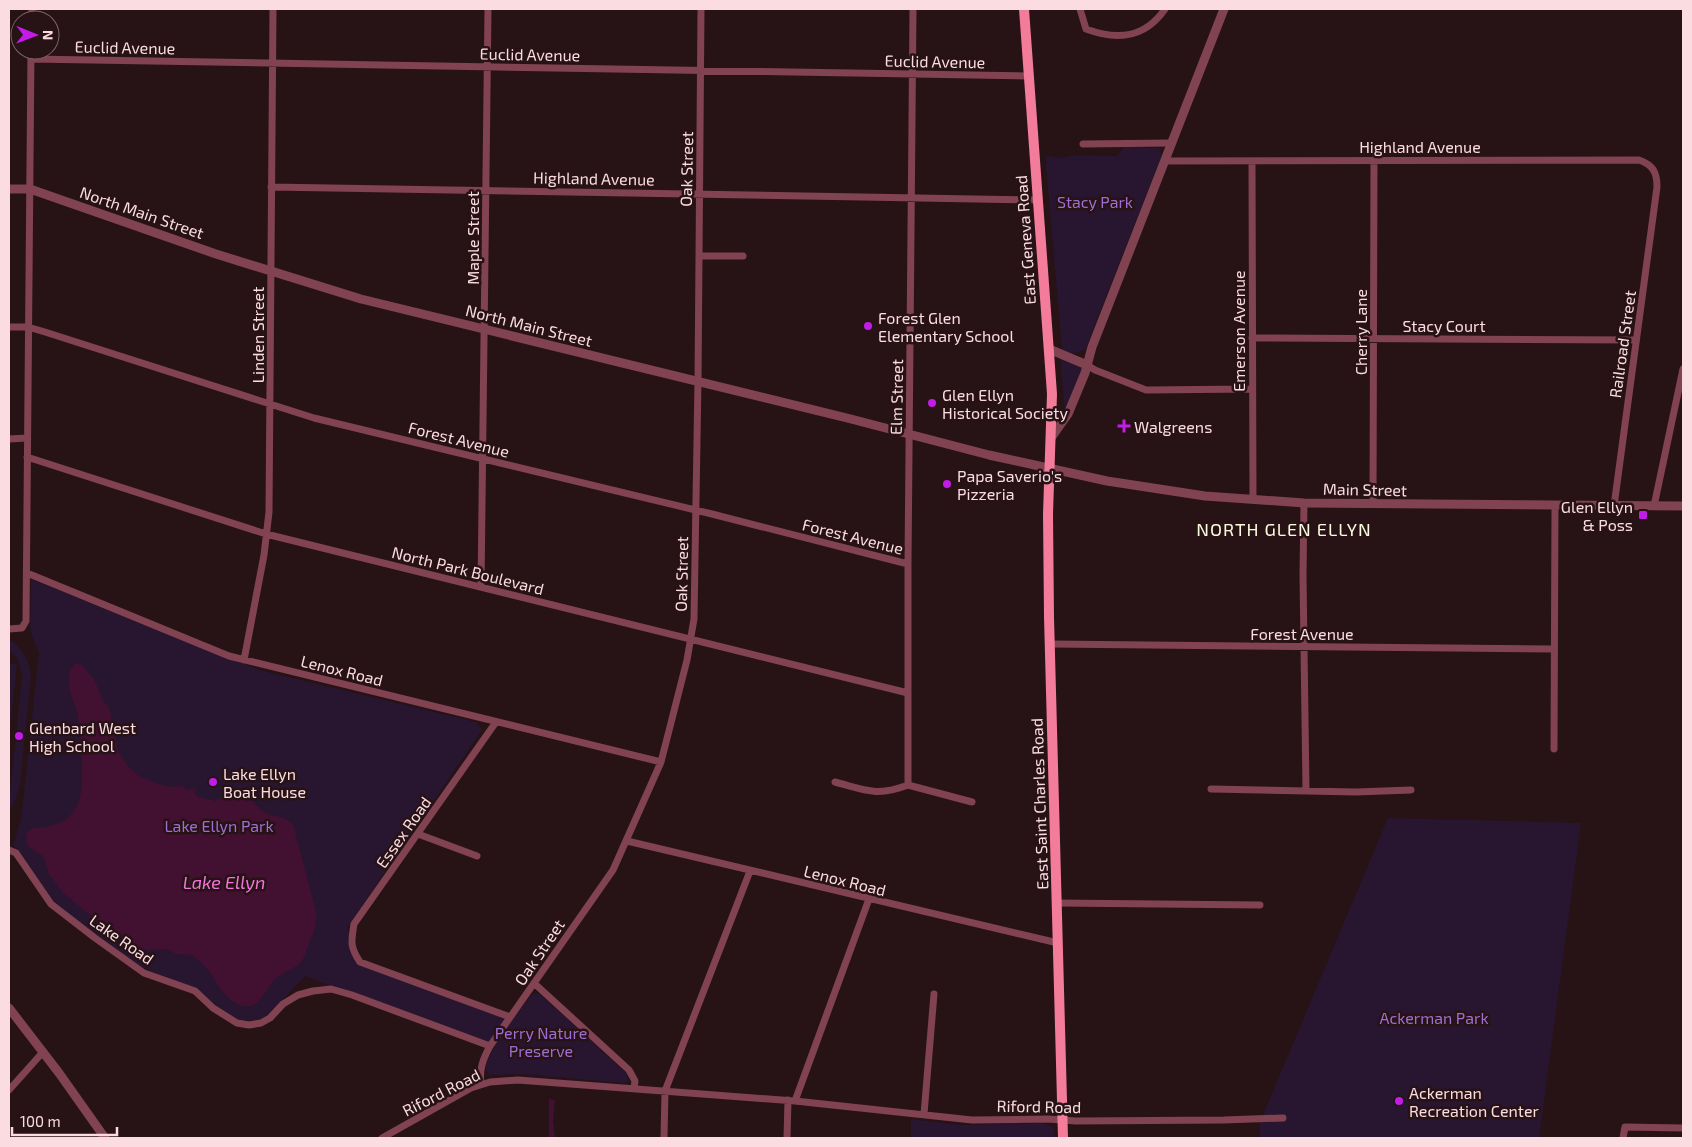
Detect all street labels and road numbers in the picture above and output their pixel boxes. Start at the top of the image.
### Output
street label: Euclid Avenue [75,37,175,57]
street label: Euclid Avenue [480,44,580,64]
street label: Euclid Avenue [885,51,985,71]
street label: Oak Street [676,131,696,207]
street label: Highland Avenue [1359,137,1481,156]
street label: Highland Avenue [533,167,655,189]
street label: East Geneva Road [1011,175,1039,305]
street label: North Main Street [78,182,206,242]
street label: Maple Street [463,191,482,285]
street label: Emerson Avenue [1229,270,1248,392]
street label: Linden Street [248,287,267,383]
street label: Cherry Lane [1351,289,1370,375]
street label: Railroad Street [1605,289,1639,399]
street label: North Main Street [464,300,594,350]
street label: Stacy Court [1402,316,1486,335]
street label: Elm Street [886,359,906,435]
street label: Forest Avenue [407,417,511,461]
street label: Main Street [1323,479,1407,499]
street label: Forest Avenue [801,514,905,558]
street label: Oak Street [671,536,691,612]
street label: North Park Boulevard [390,542,546,598]
street label: Forest Avenue [1250,624,1354,643]
street label: Lenox Road [299,651,385,689]
street label: East Saint Charles Road [1027,718,1051,890]
street label: Essex Road [372,793,434,871]
street label: Lenox Road [802,861,888,899]
street label: Lake Road [86,910,158,968]
street label: Oak Street [510,915,568,989]
street label: Riford Road [399,1064,483,1120]
street label: Riford Road [996,1096,1082,1116]

